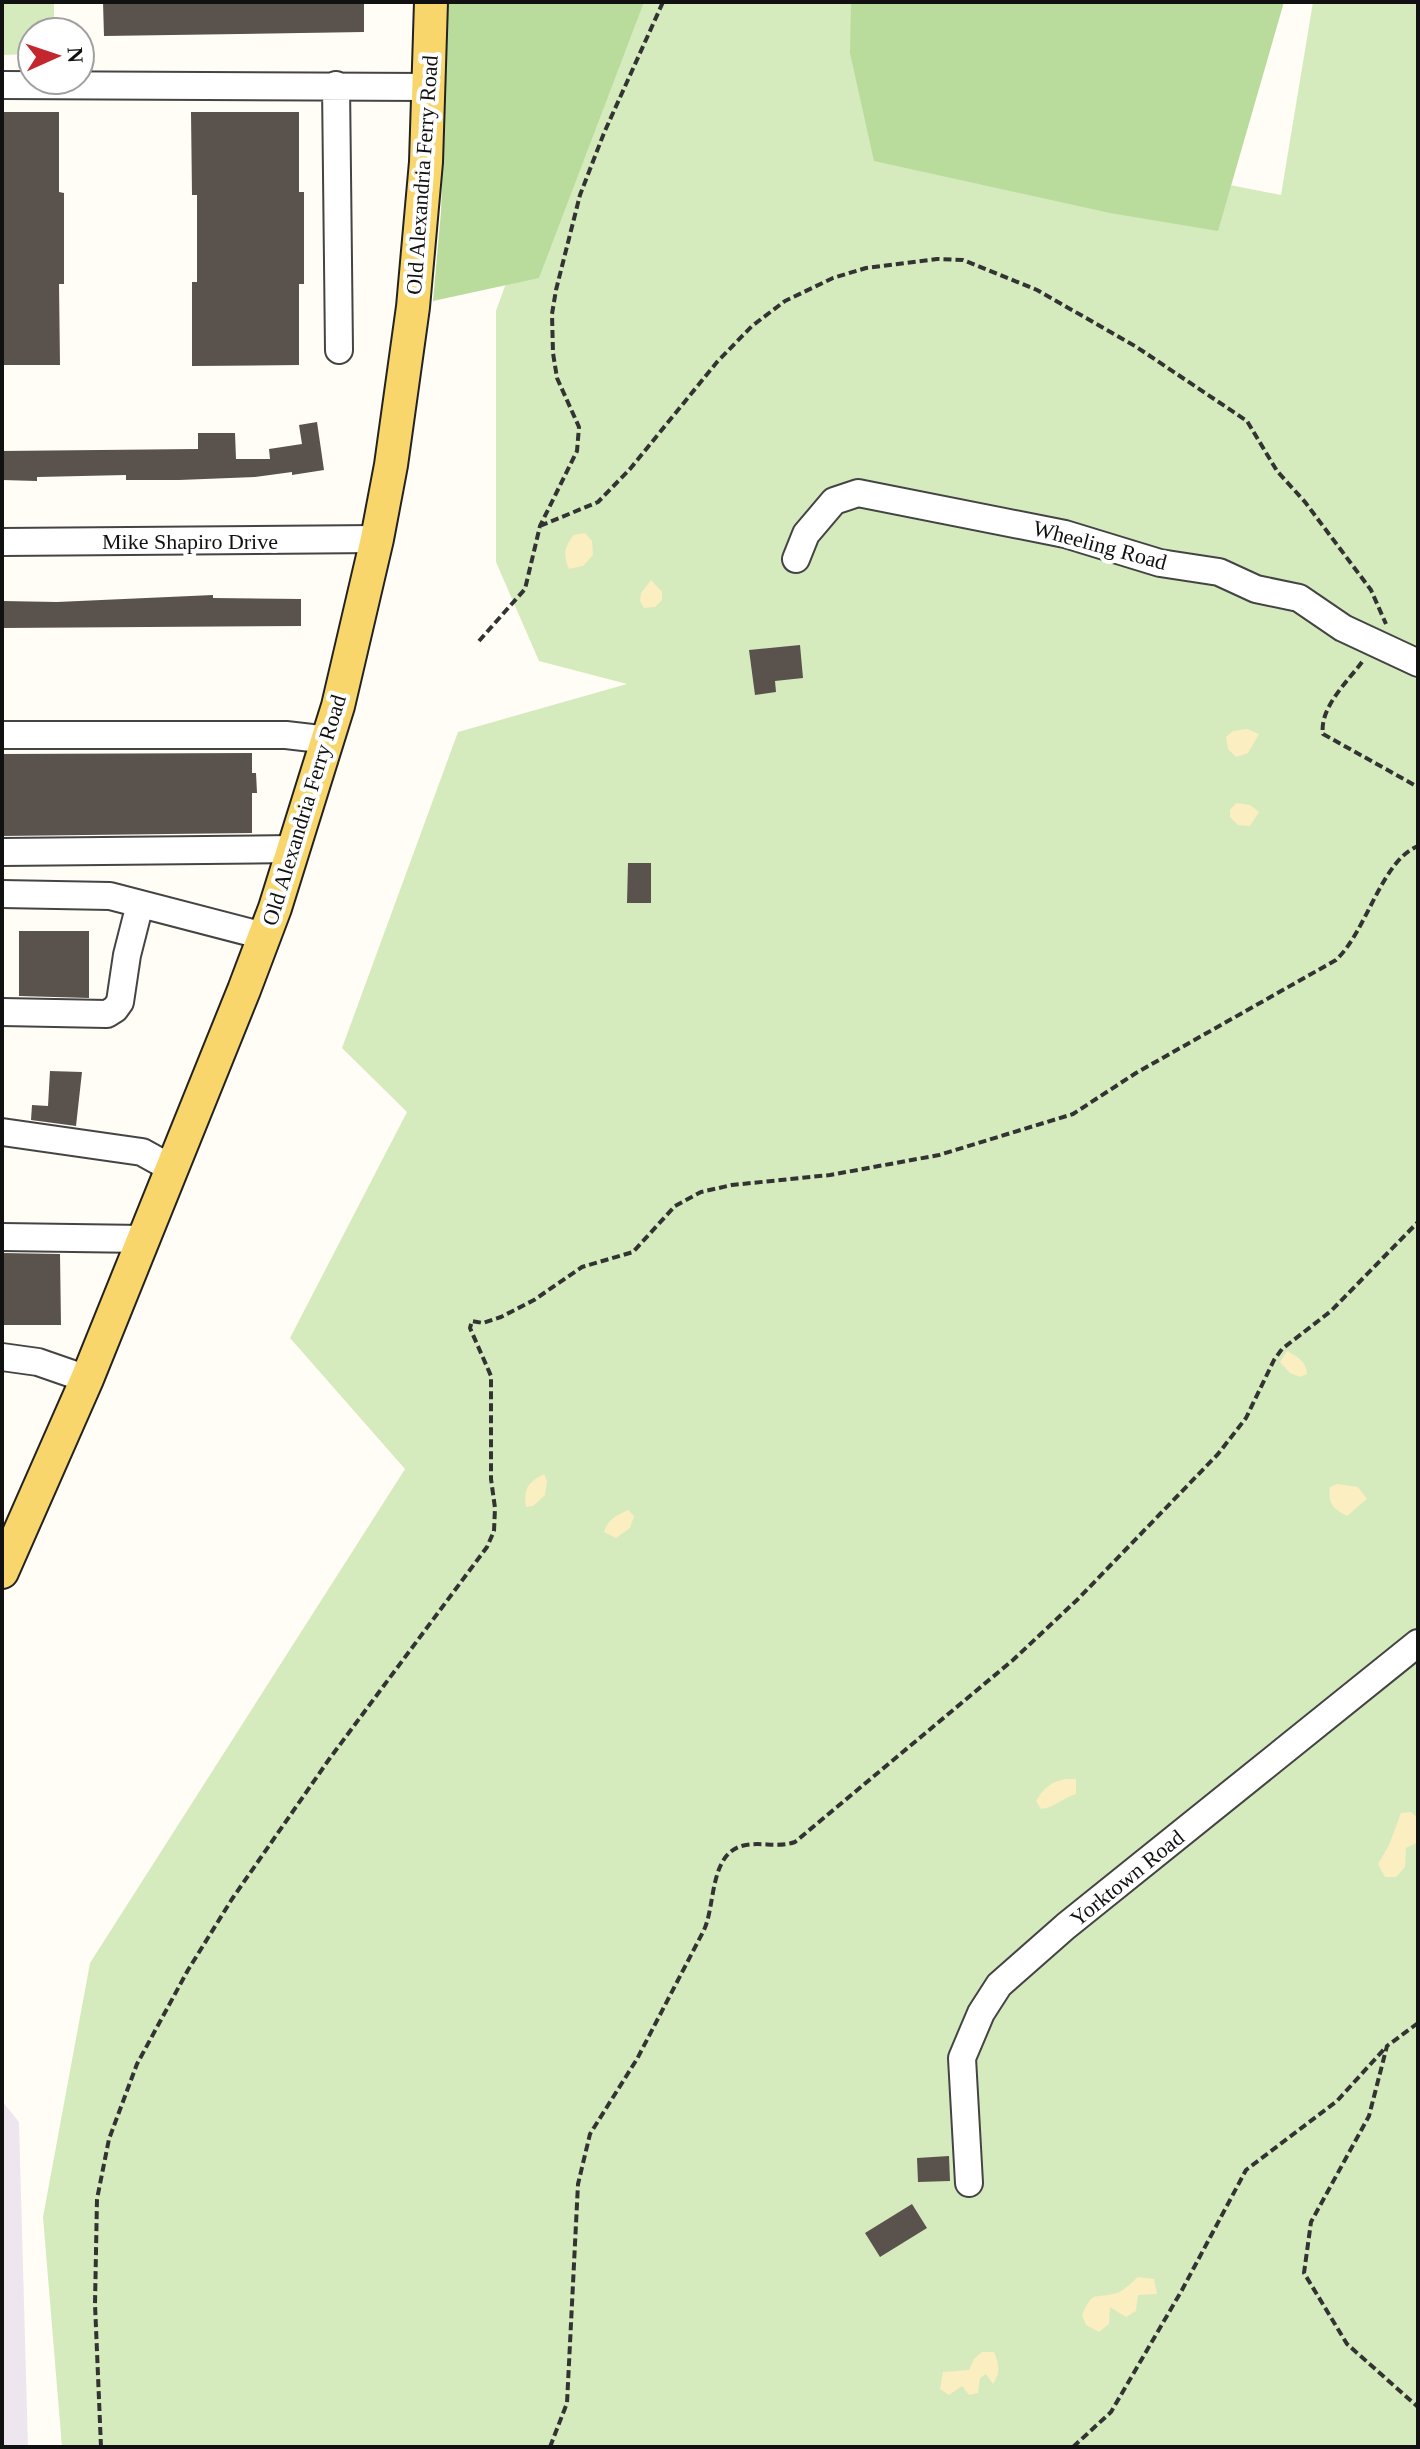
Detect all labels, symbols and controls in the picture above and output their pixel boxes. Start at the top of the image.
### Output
north arrow [16,16,96,96]
text: N [63,46,88,64]
street label: Old Alexandria Ferry Road [401,54,443,296]
street label: Wheeling Road [1030,515,1170,575]
street label: Mike Shapiro Drive [102,529,278,554]
street label: Old Alexandria Ferry Road [257,692,351,928]
street label: Yorktown Road [1065,1825,1189,1931]

